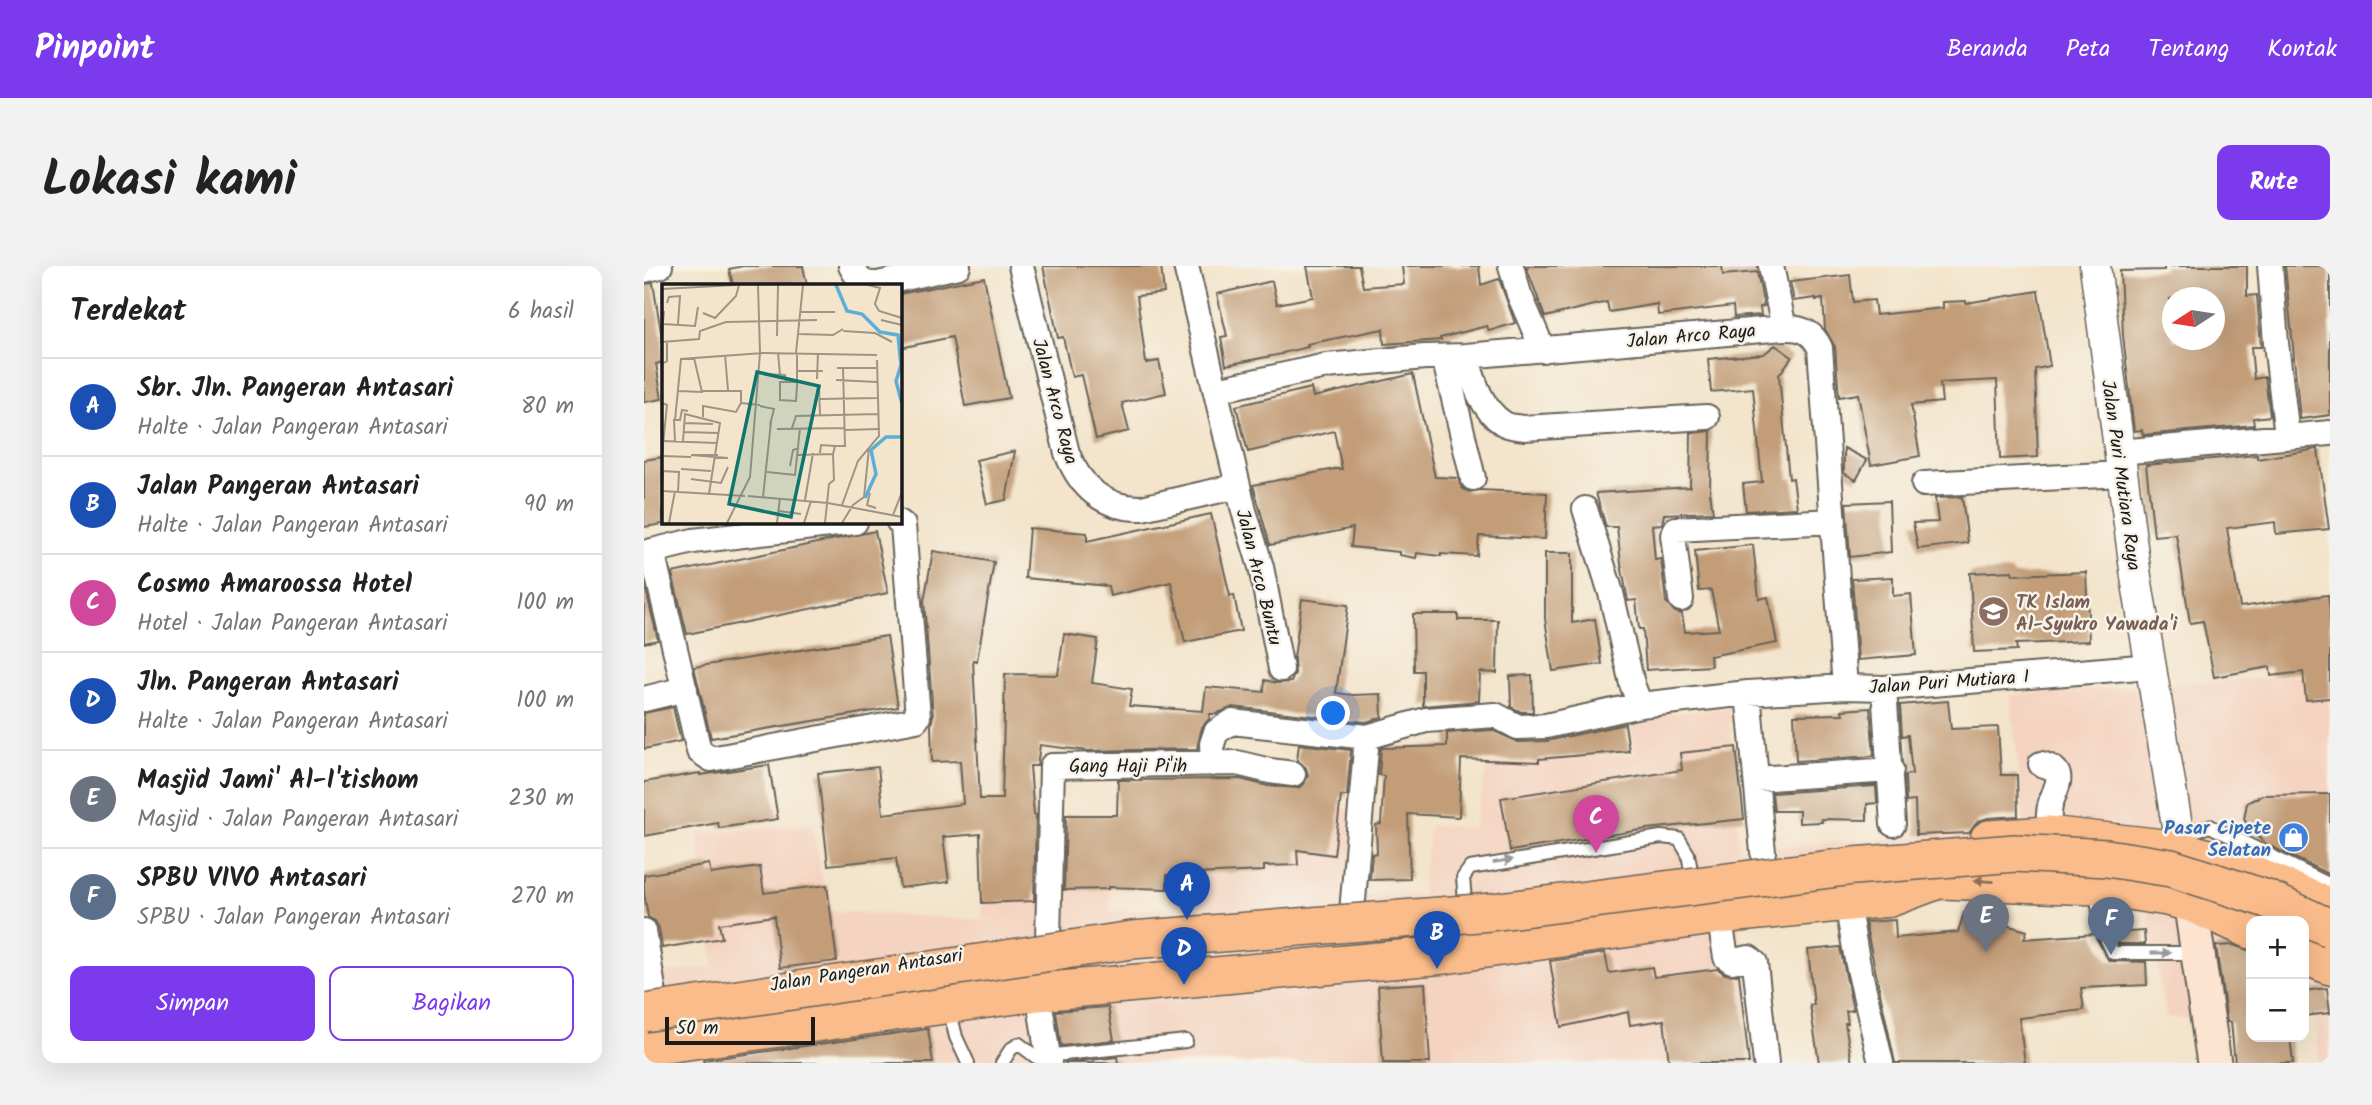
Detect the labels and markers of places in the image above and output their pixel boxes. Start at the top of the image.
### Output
place label: TK Islam Al-Syukro Yawada'i [2016,588,2179,640]
school or university icon: TK Islam Al-Syukro Yawada'i [1976,595,2010,629]
pin: C [1573,795,1619,853]
place label: Pasar Cipete Selatan [2164,814,2271,866]
shop icon: Pasar Cipete Selatan [2277,821,2311,855]
pin: A [1164,862,1210,920]
pin: E [1963,894,2009,952]
pin: F [2088,897,2134,955]
pin: B [1414,911,1460,969]
pin: D [1161,927,1207,985]

